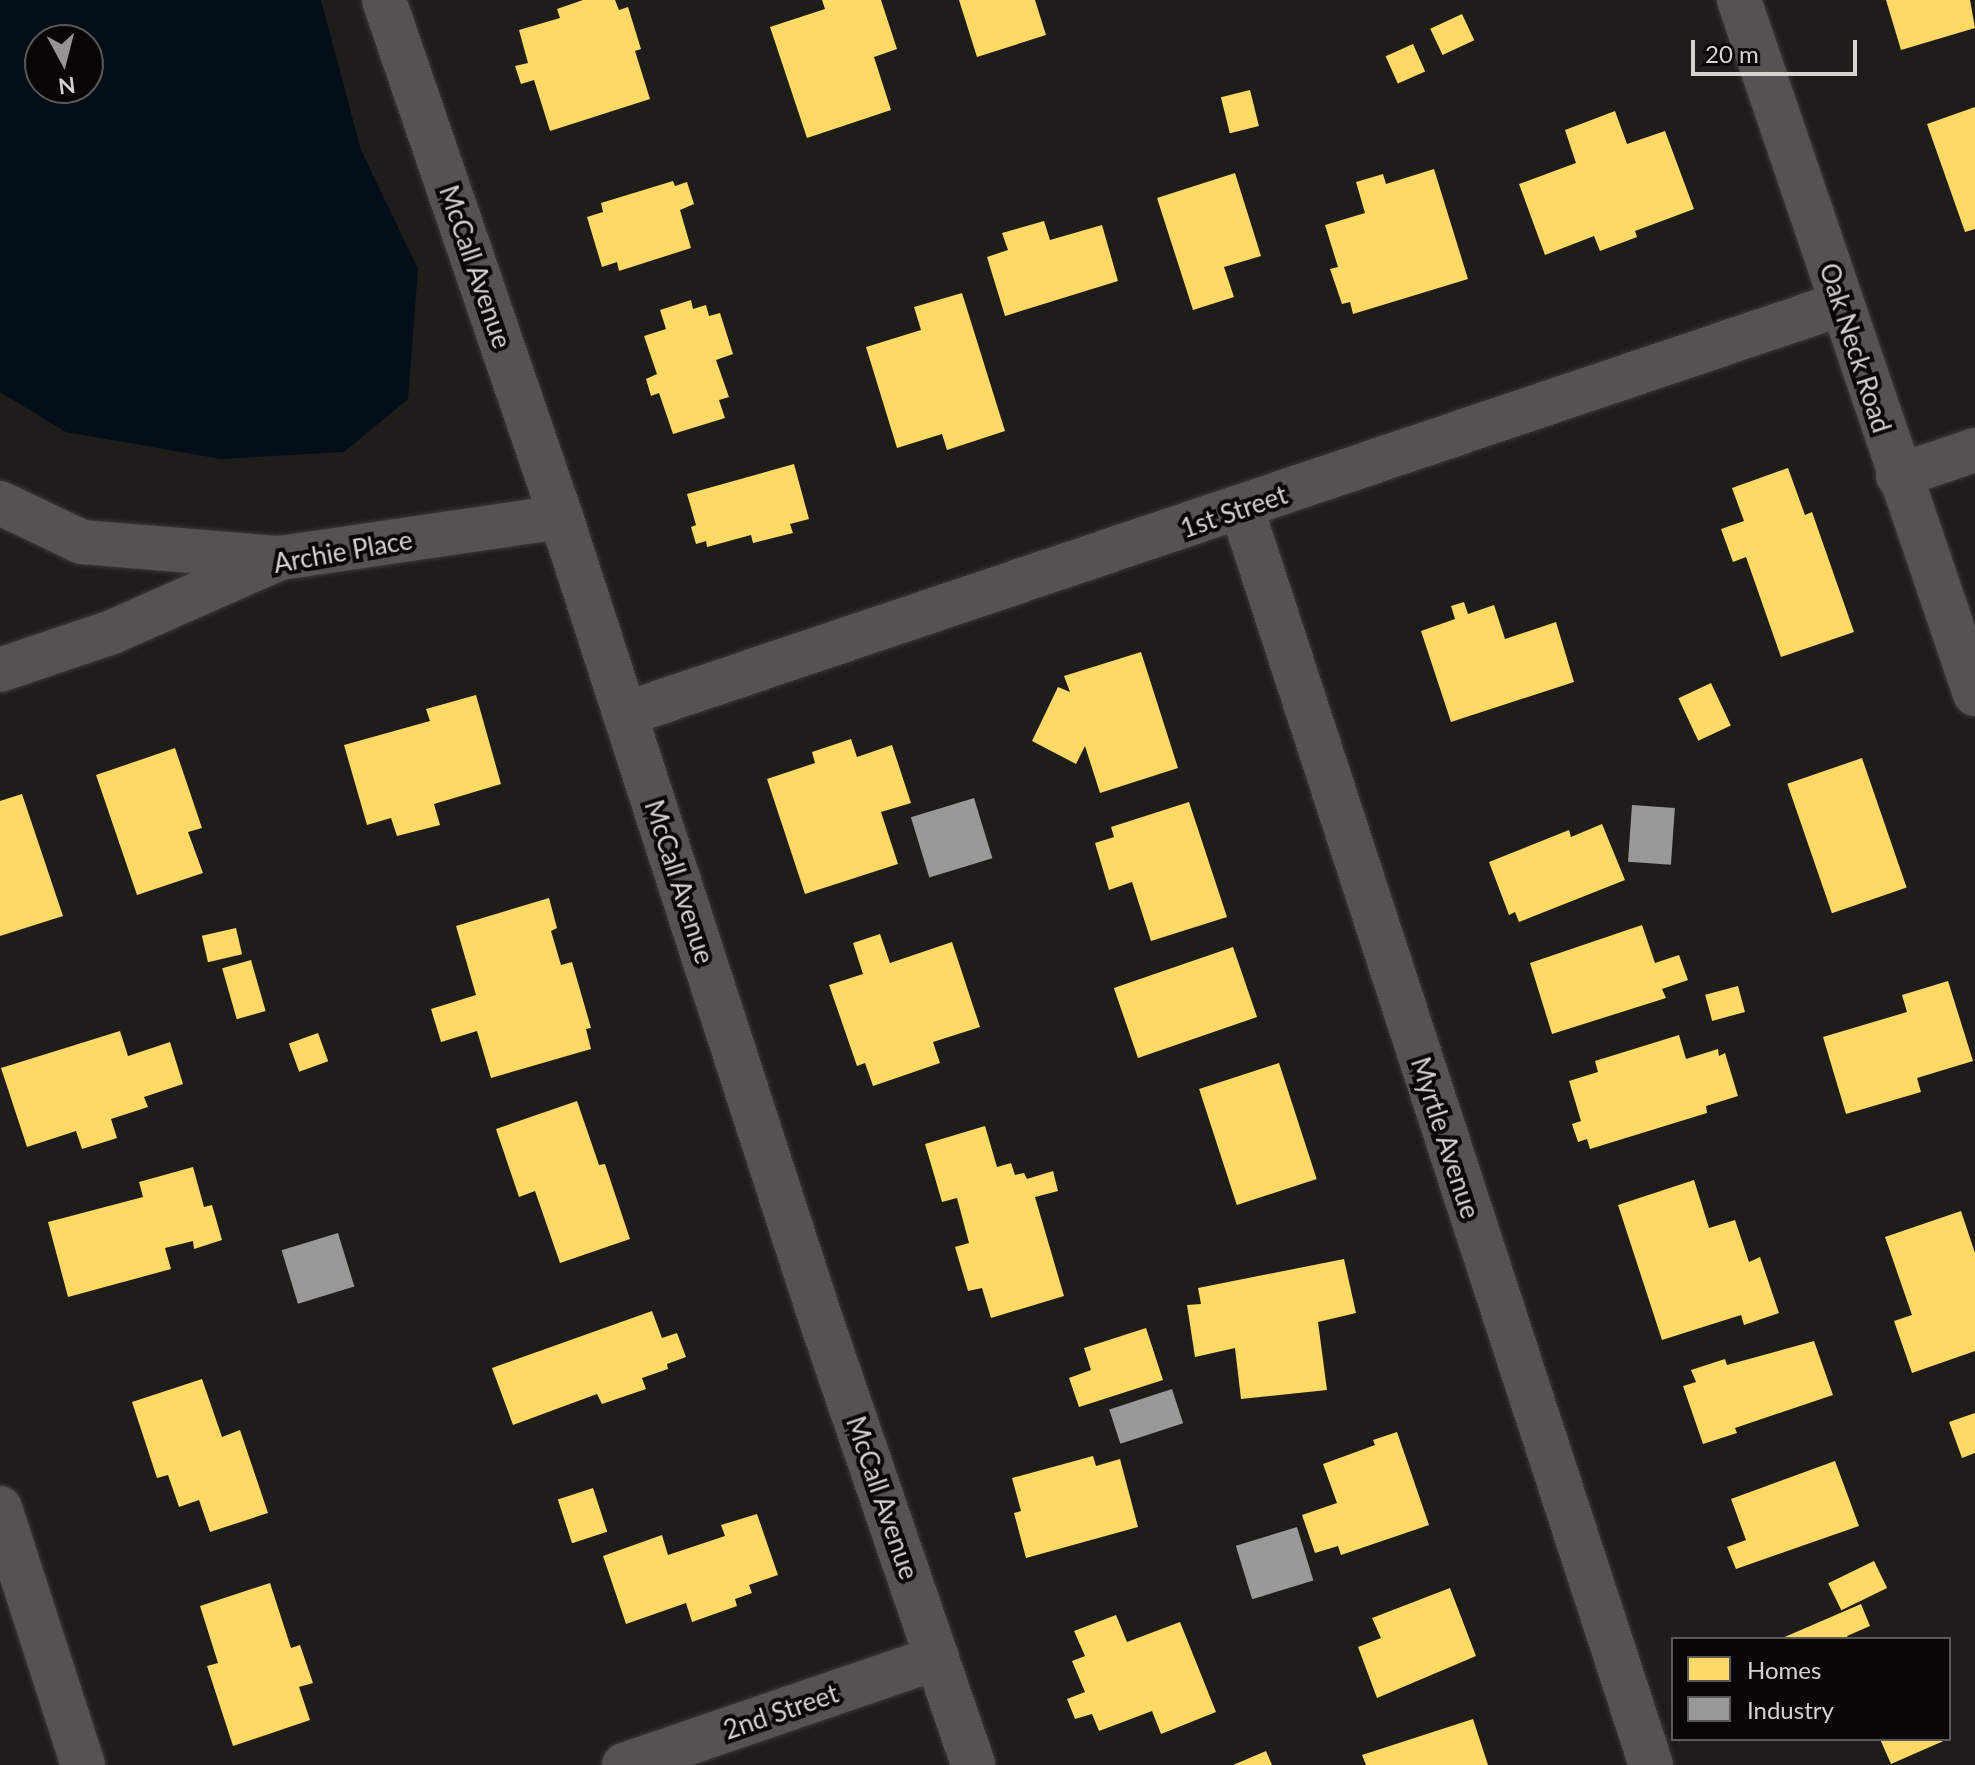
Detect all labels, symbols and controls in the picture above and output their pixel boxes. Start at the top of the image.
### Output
north arrow [24,24,104,104]
scale bar [1695,24,1861,74]
text: 20 m [1705,39,1759,68]
text: N [57,72,77,101]
street label: McCall Avenue [432,181,518,353]
street label: Oak Neck Road [1813,259,1897,437]
street label: 1st Street [1177,479,1291,545]
street label: Archie Place [271,524,415,580]
street label: McCall Avenue [638,796,720,968]
street label: Myrtle Avenue [1404,1053,1486,1223]
street label: McCall Avenue [839,1412,925,1584]
legend [1671,1637,1951,1741]
text: Homes [1747,1655,1821,1684]
street label: 2nd Street [720,1678,842,1746]
text: Industry [1747,1695,1834,1724]

